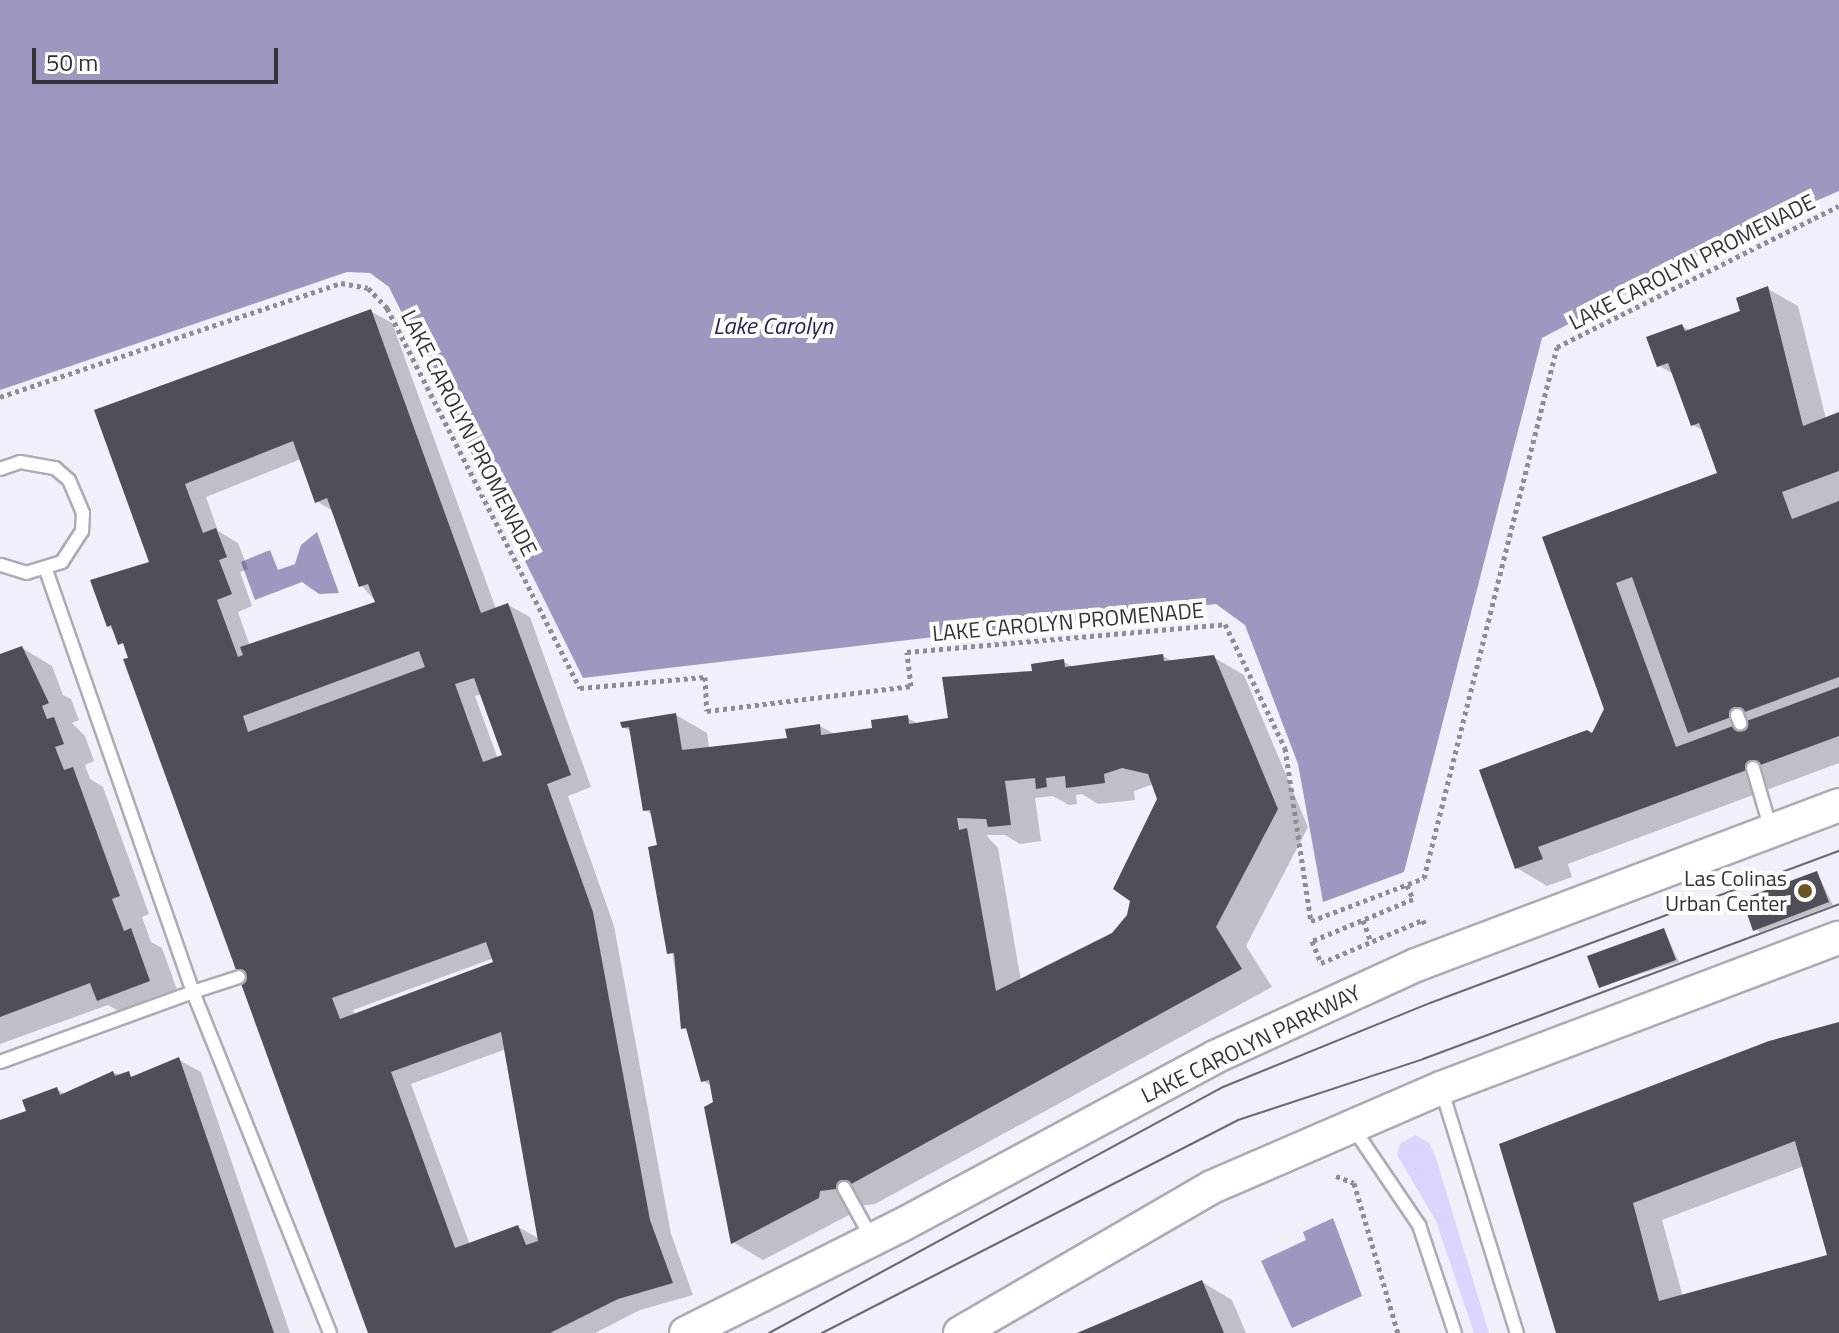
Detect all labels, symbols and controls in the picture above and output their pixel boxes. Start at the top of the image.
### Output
scale bar [36,32,282,82]
text: 50 m [46,44,98,80]
street label: LAKE CAROLYN PROMENADE [1565,188,1819,336]
street label: LAKE CAROLYN PROMENADE [395,306,543,560]
water label: Lake Carolyn [713,312,833,340]
street label: LAKE CAROLYN PROMENADE [931,597,1205,647]
place label: Las Colinas Urban Center [1665,865,1787,916]
marker: Las Colinas Urban Center [1794,880,1816,902]
street label: LAKE CAROLYN PARKWAY [1137,979,1365,1109]

